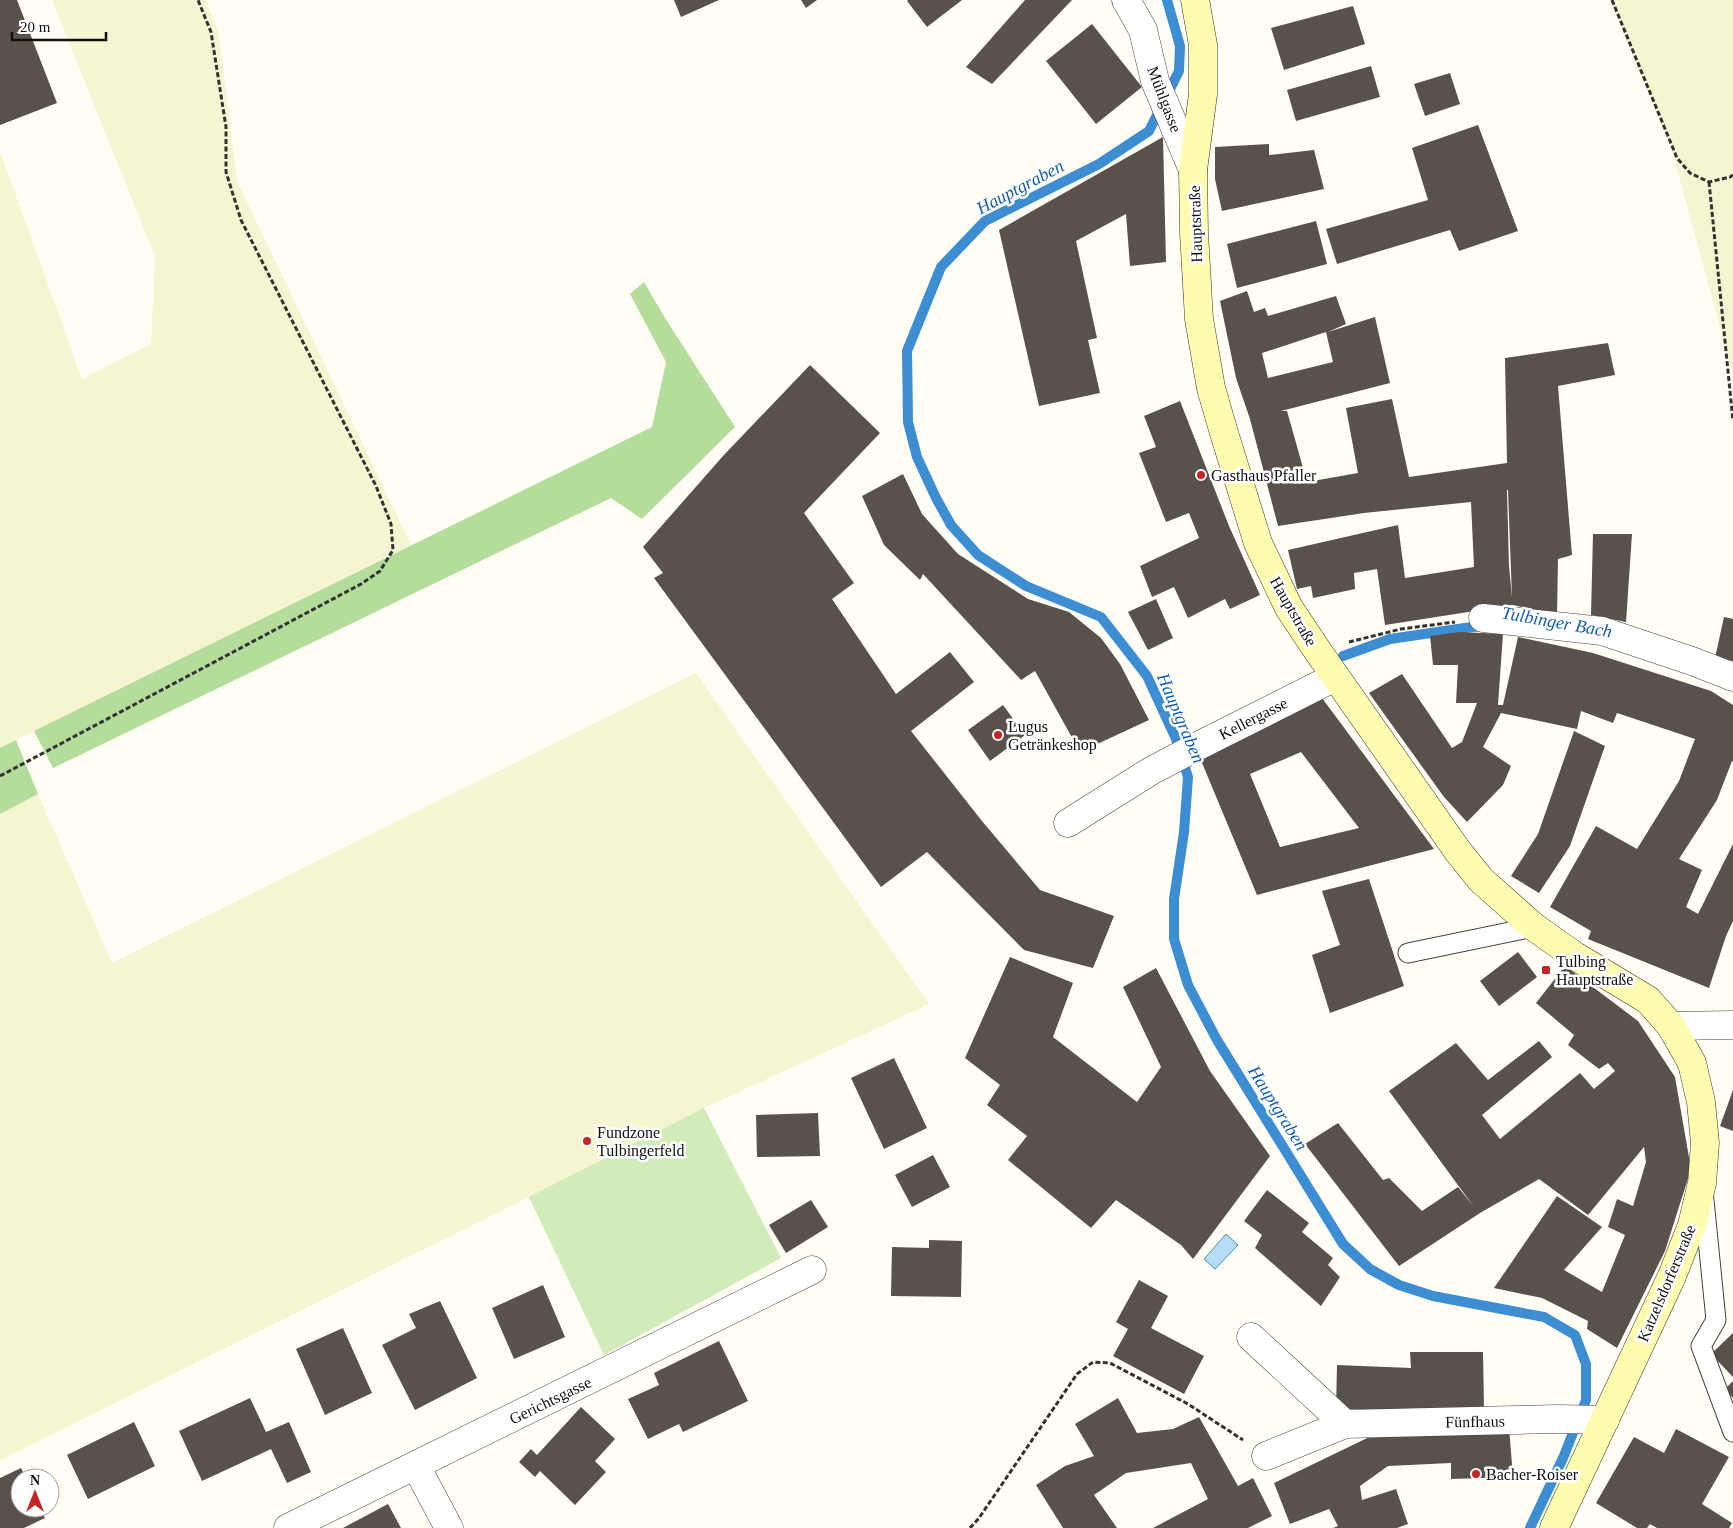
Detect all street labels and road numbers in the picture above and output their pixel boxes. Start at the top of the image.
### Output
street label: Mühlgasse [1143,64,1185,135]
street label: Hauptstraße [1186,185,1206,263]
street label: Hauptstraße [1266,574,1320,649]
street label: Kellergasse [1216,694,1291,744]
street label: Katzelsdorferstraße [1634,1222,1699,1344]
street label: Gerichtsgasse [507,1373,594,1428]
street label: Fünfhaus [1445,1412,1505,1431]

